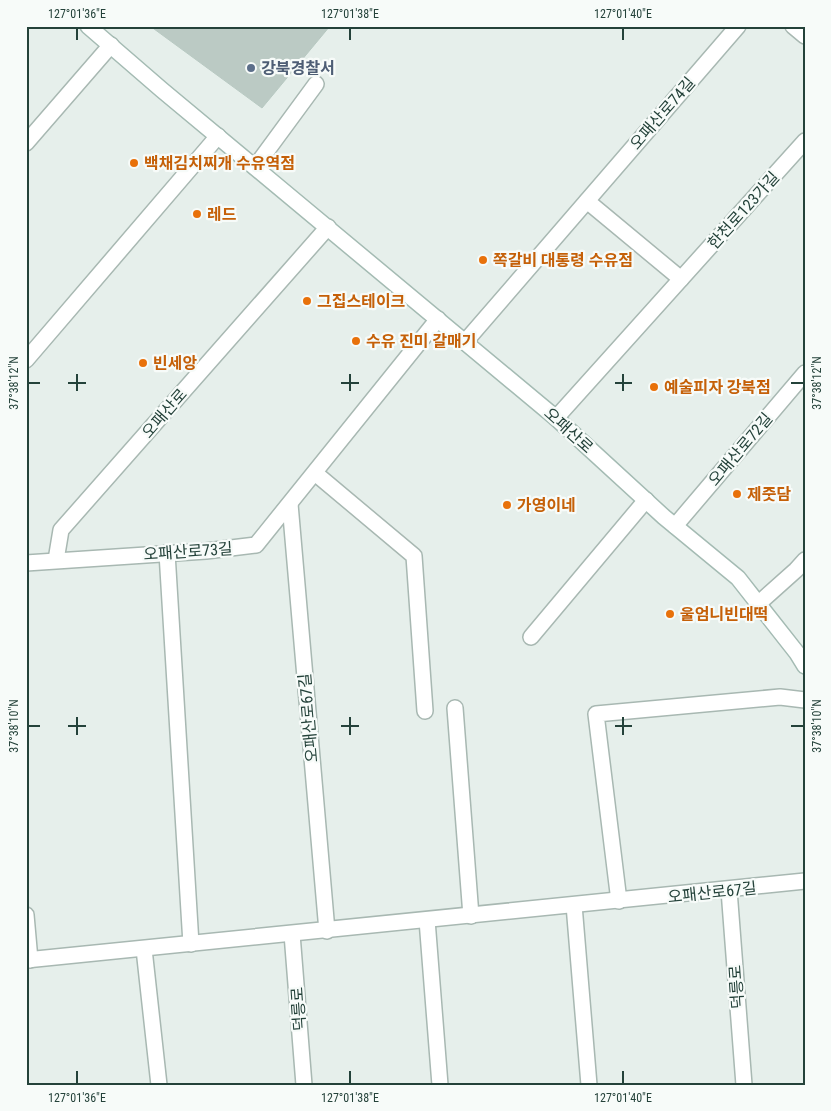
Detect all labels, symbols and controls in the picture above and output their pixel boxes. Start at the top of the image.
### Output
text: 127°01'36"E [48,7,106,21]
text: 127°01'38"E [321,7,379,21]
text: 127°01'40"E [594,7,652,21]
place label: 강북경찰서 [261,59,335,78]
marker: 강북경찰서 [245,62,257,74]
street label: 오패산로74길 [626,73,699,153]
place label: 백채김치찌개 수유역점 [144,154,295,173]
marker: 백채김치찌개 수유역점 [128,157,140,169]
street label: 한천로123가길 [704,168,783,253]
place label: 레드 [207,205,237,224]
marker: 레드 [191,208,203,220]
place label: 쪽갈비 대통령 수유점 [493,251,633,270]
marker: 쪽갈비 대통령 수유점 [477,254,489,266]
place label: 그집스테이크 [317,292,406,311]
marker: 그집스테이크 [301,295,313,307]
place label: 수유 진미 갈매기 [366,332,476,351]
marker: 수유 진미 갈매기 [350,335,362,347]
place label: 빈세앙 [153,354,197,373]
text: 37°38'12"N [7,356,21,410]
text: 37°38'12"N [810,356,824,410]
marker: 빈세앙 [137,357,149,369]
place label: 예술피자 강북점 [664,378,771,397]
marker: 예술피자 강북점 [648,381,660,393]
street label: 오패산로 [138,385,191,442]
street label: 오패산로 [540,404,597,457]
street label: 오패산로72길 [704,409,776,490]
place label: 제줏담 [747,485,791,504]
marker: 제줏담 [731,488,743,500]
place label: 가영이네 [517,496,576,515]
marker: 가영이네 [501,499,513,511]
street label: 오패산로73길 [143,539,233,564]
place label: 울엄니빈대떡 [680,605,768,624]
marker: 울엄니빈대떡 [664,608,676,620]
street label: 오패산로67길 [295,673,322,763]
text: 37°38'10"N [7,699,21,753]
text: 37°38'10"N [810,699,824,753]
street label: 오패산로67길 [667,878,758,907]
street label: 덕릉로 [725,964,748,1010]
street label: 덕릉로 [287,986,310,1032]
text: 127°01'36"E [48,1091,106,1105]
text: 127°01'38"E [321,1091,379,1105]
text: 127°01'40"E [594,1091,652,1105]

